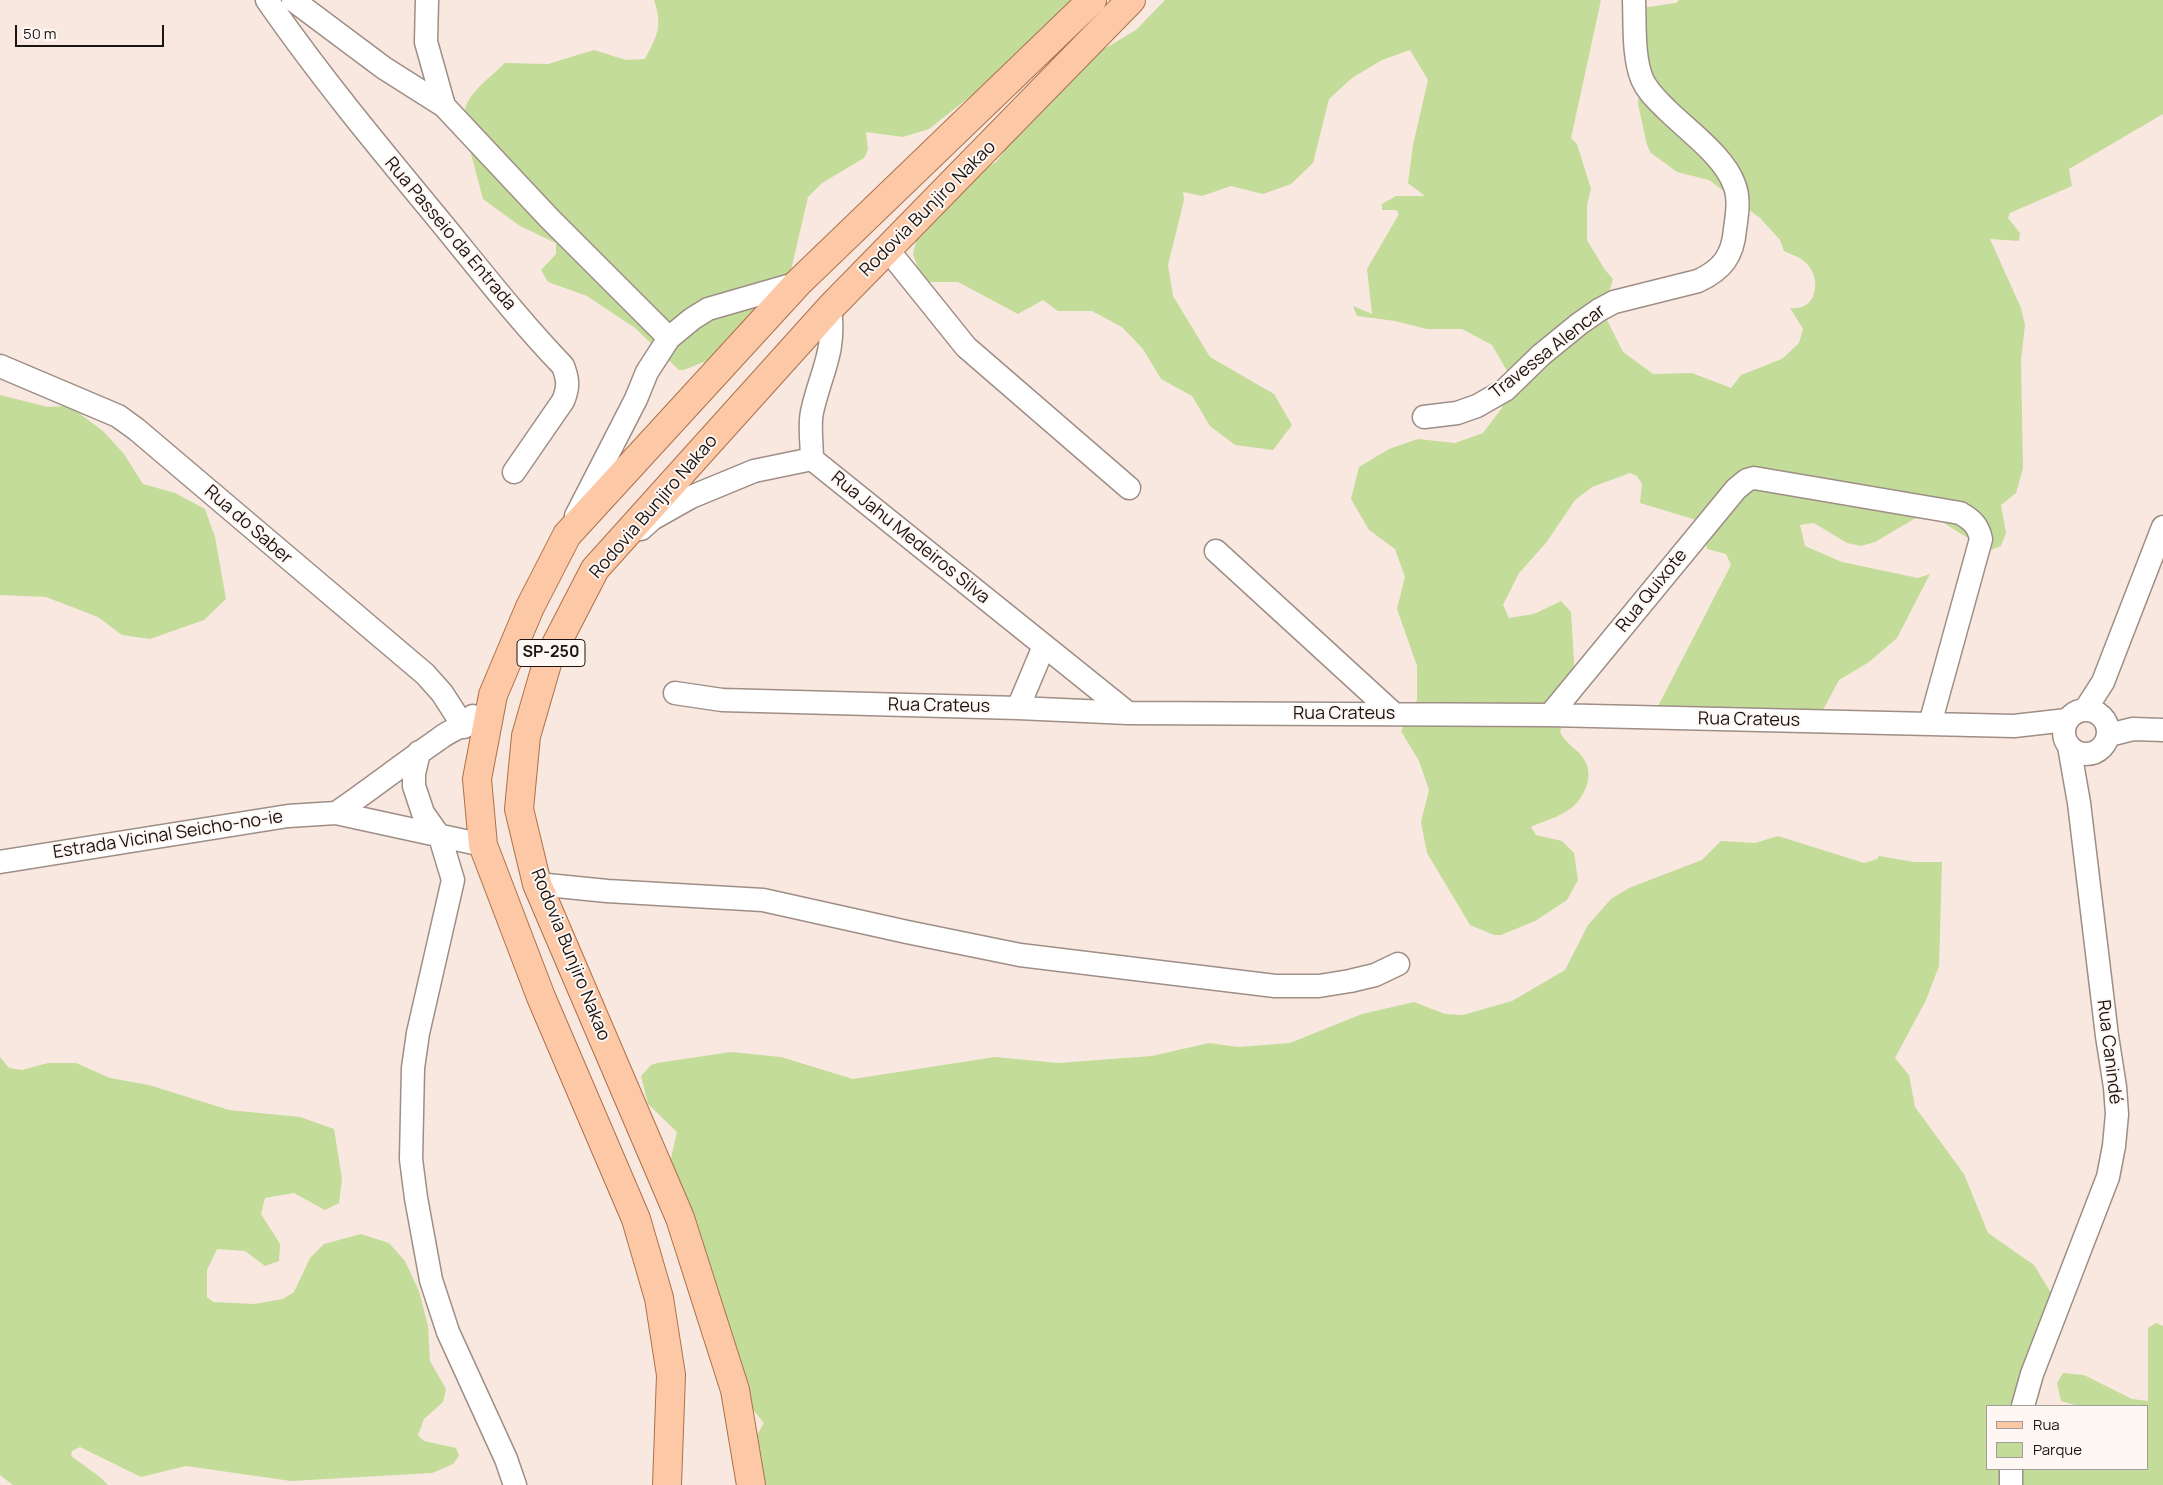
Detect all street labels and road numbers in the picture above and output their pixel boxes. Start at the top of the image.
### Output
street label: Rodovia Bunjiro Nakao [855,136,1001,282]
street label: Rua Passeio da Entrada [380,153,520,315]
street label: Travessa Alencar [1486,300,1610,404]
street label: Rodovia Bunjiro Nakao [586,431,722,583]
street label: Rua Jahu Medeiros Silva [826,467,994,609]
street label: Rua do Saber [200,481,296,569]
street label: Rua Quixote [1612,545,1692,637]
road number: SP-250 [517,640,585,666]
street label: Rua Crateus [888,694,990,718]
street label: Rua Crateus [1293,703,1395,725]
street label: Rua Crateus [1698,708,1800,732]
street label: Estrada Vicinal Seicho-no-ie [51,806,285,864]
street label: Rodovia Bunjiro Nakao [526,866,614,1044]
street label: Rua Canindé [2092,998,2126,1106]

